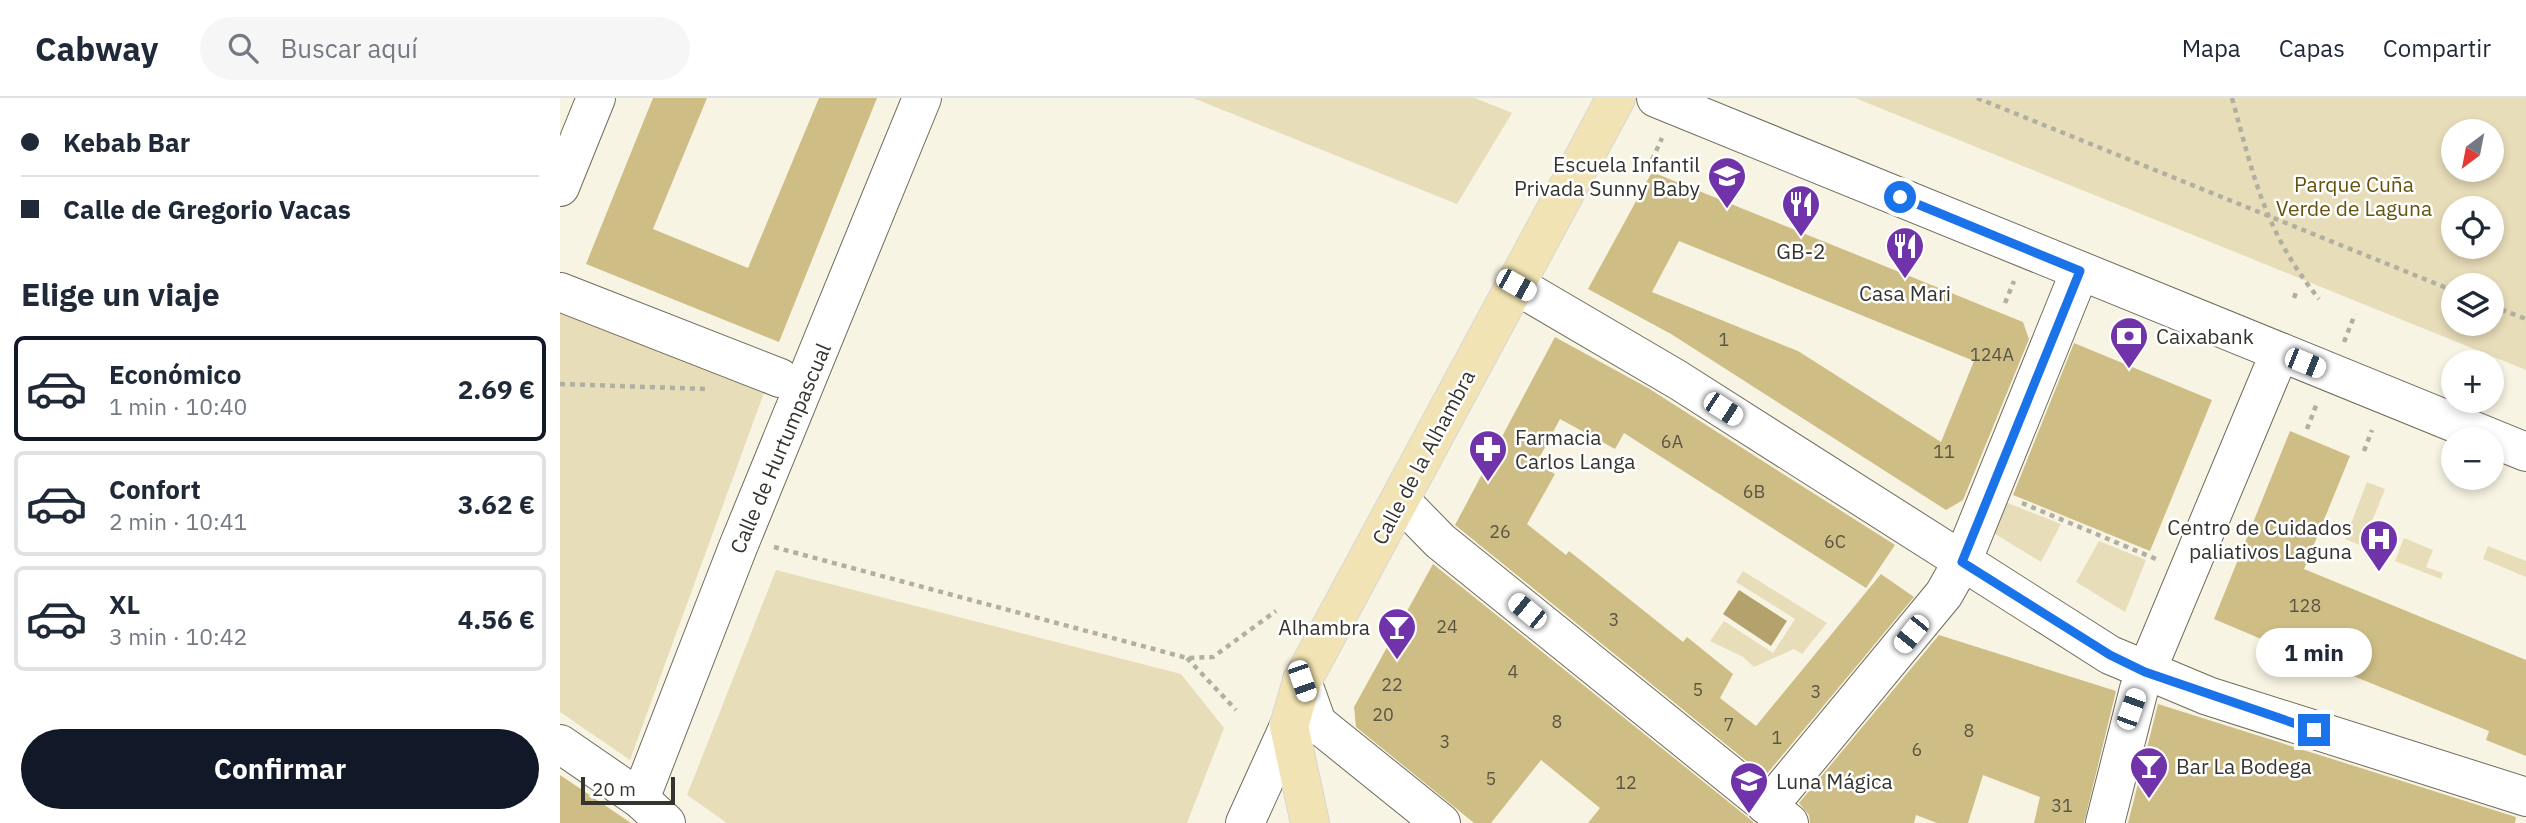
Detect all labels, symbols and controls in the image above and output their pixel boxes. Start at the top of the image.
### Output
search box [200,17,690,80]
text: Cabway [35,27,158,70]
icon: search [224,29,262,67]
text: Buscar aquí [280,31,418,65]
text: Mapa [2182,32,2241,64]
text: Capas [2279,32,2345,64]
text: Compartir [2383,32,2491,64]
north arrow [2441,119,2504,182]
map controls [2441,119,2504,490]
text: Kebab Bar [63,125,190,159]
place label: Escuela Infantil Privada Sunny Baby [1514,150,1701,202]
school or university icon: Escuela Infantil Privada Sunny Baby [1706,155,1748,210]
park label: Parque Cuña Verde de Laguna [2276,170,2432,222]
route start [1884,181,1916,213]
restaurant icon: GB-2 [1780,183,1822,238]
text: Calle de Gregorio Vacas [63,192,351,226]
button: locate [2441,196,2504,259]
restaurant icon: Casa Mari [1884,225,1926,280]
place label: GB-2 [1776,237,1826,265]
car [1493,266,1540,304]
text: Elige un viaje [21,273,220,315]
button: layers [2441,273,2504,336]
place label: Casa Mari [1859,279,1951,307]
bank icon: Caixabank [2108,315,2150,370]
place label: Caixabank [2156,322,2254,350]
house number: 1 [1719,328,1729,351]
street label: Calle de Hurtumpascual [723,338,837,557]
house number: 124A [1970,343,2014,366]
car [2282,345,2329,381]
button: + [2441,350,2504,413]
icon: car [25,357,88,420]
text: Económico [109,357,241,391]
street label: Calle de la Alhambra [1365,365,1481,549]
text: 2.69 € [458,372,535,406]
car [1700,389,1747,429]
text: 1 min · 10:40 [109,391,247,421]
place label: Farmacia Carlos Langa [1515,423,1636,475]
button: − [2441,427,2504,490]
pharmacy icon: Farmacia Carlos Langa [1467,428,1509,483]
house number: 6A [1661,430,1684,453]
house number: 11 [1933,440,1955,463]
icon: car [25,472,88,535]
text: Confort [109,472,201,506]
house number: 6B [1743,480,1765,503]
text: 3.62 € [458,487,535,521]
text: 2 min · 10:41 [109,506,247,536]
place label: Centro de Cuidados paliativos Laguna [2167,513,2352,565]
hospital icon: Centro de Cuidados paliativos Laguna [2358,518,2400,573]
house number: 26 [1489,520,1511,543]
house number: 6C [1824,530,1846,553]
icon: car [25,587,88,650]
text: XL [109,587,140,621]
car [1505,590,1550,632]
house number: 128 [2289,594,2321,617]
text: 4.56 € [458,602,535,636]
bar icon: Alhambra [1376,606,1418,661]
house number: 3 [1609,608,1619,631]
car [1890,611,1933,657]
place label: Alhambra [1278,613,1370,641]
house number: 24 [1436,615,1458,638]
text: 3 min · 10:42 [109,621,247,651]
callout: 1 min [2256,628,2372,678]
text: 1 min [2284,637,2344,667]
car [1286,658,1319,704]
house number: 4 [1508,660,1519,683]
house number: 22 [1381,673,1403,696]
house number: 5 [1693,678,1703,701]
house number: 3 [1811,680,1821,703]
car [2114,686,2149,732]
house number: 20 [1372,703,1394,726]
house number: 8 [1552,710,1562,733]
house number: 7 [1724,713,1734,736]
route end [2298,714,2330,746]
house number: 8 [1964,719,1974,742]
house number: 1 [1772,726,1782,749]
button: Confirmar [21,729,539,809]
house number: 3 [1440,730,1450,753]
house number: 6 [1912,738,1922,761]
bar icon: Bar La Bodega [2128,745,2170,800]
place label: Bar La Bodega [2176,752,2312,780]
school or university icon: Luna Mágica [1728,760,1770,815]
house number: 5 [1486,767,1496,790]
place label: Luna Mágica [1776,767,1893,795]
house number: 12 [1615,771,1637,794]
scale bar [581,774,676,806]
text: 20 m [592,777,636,801]
house number: 31 [2051,794,2073,817]

